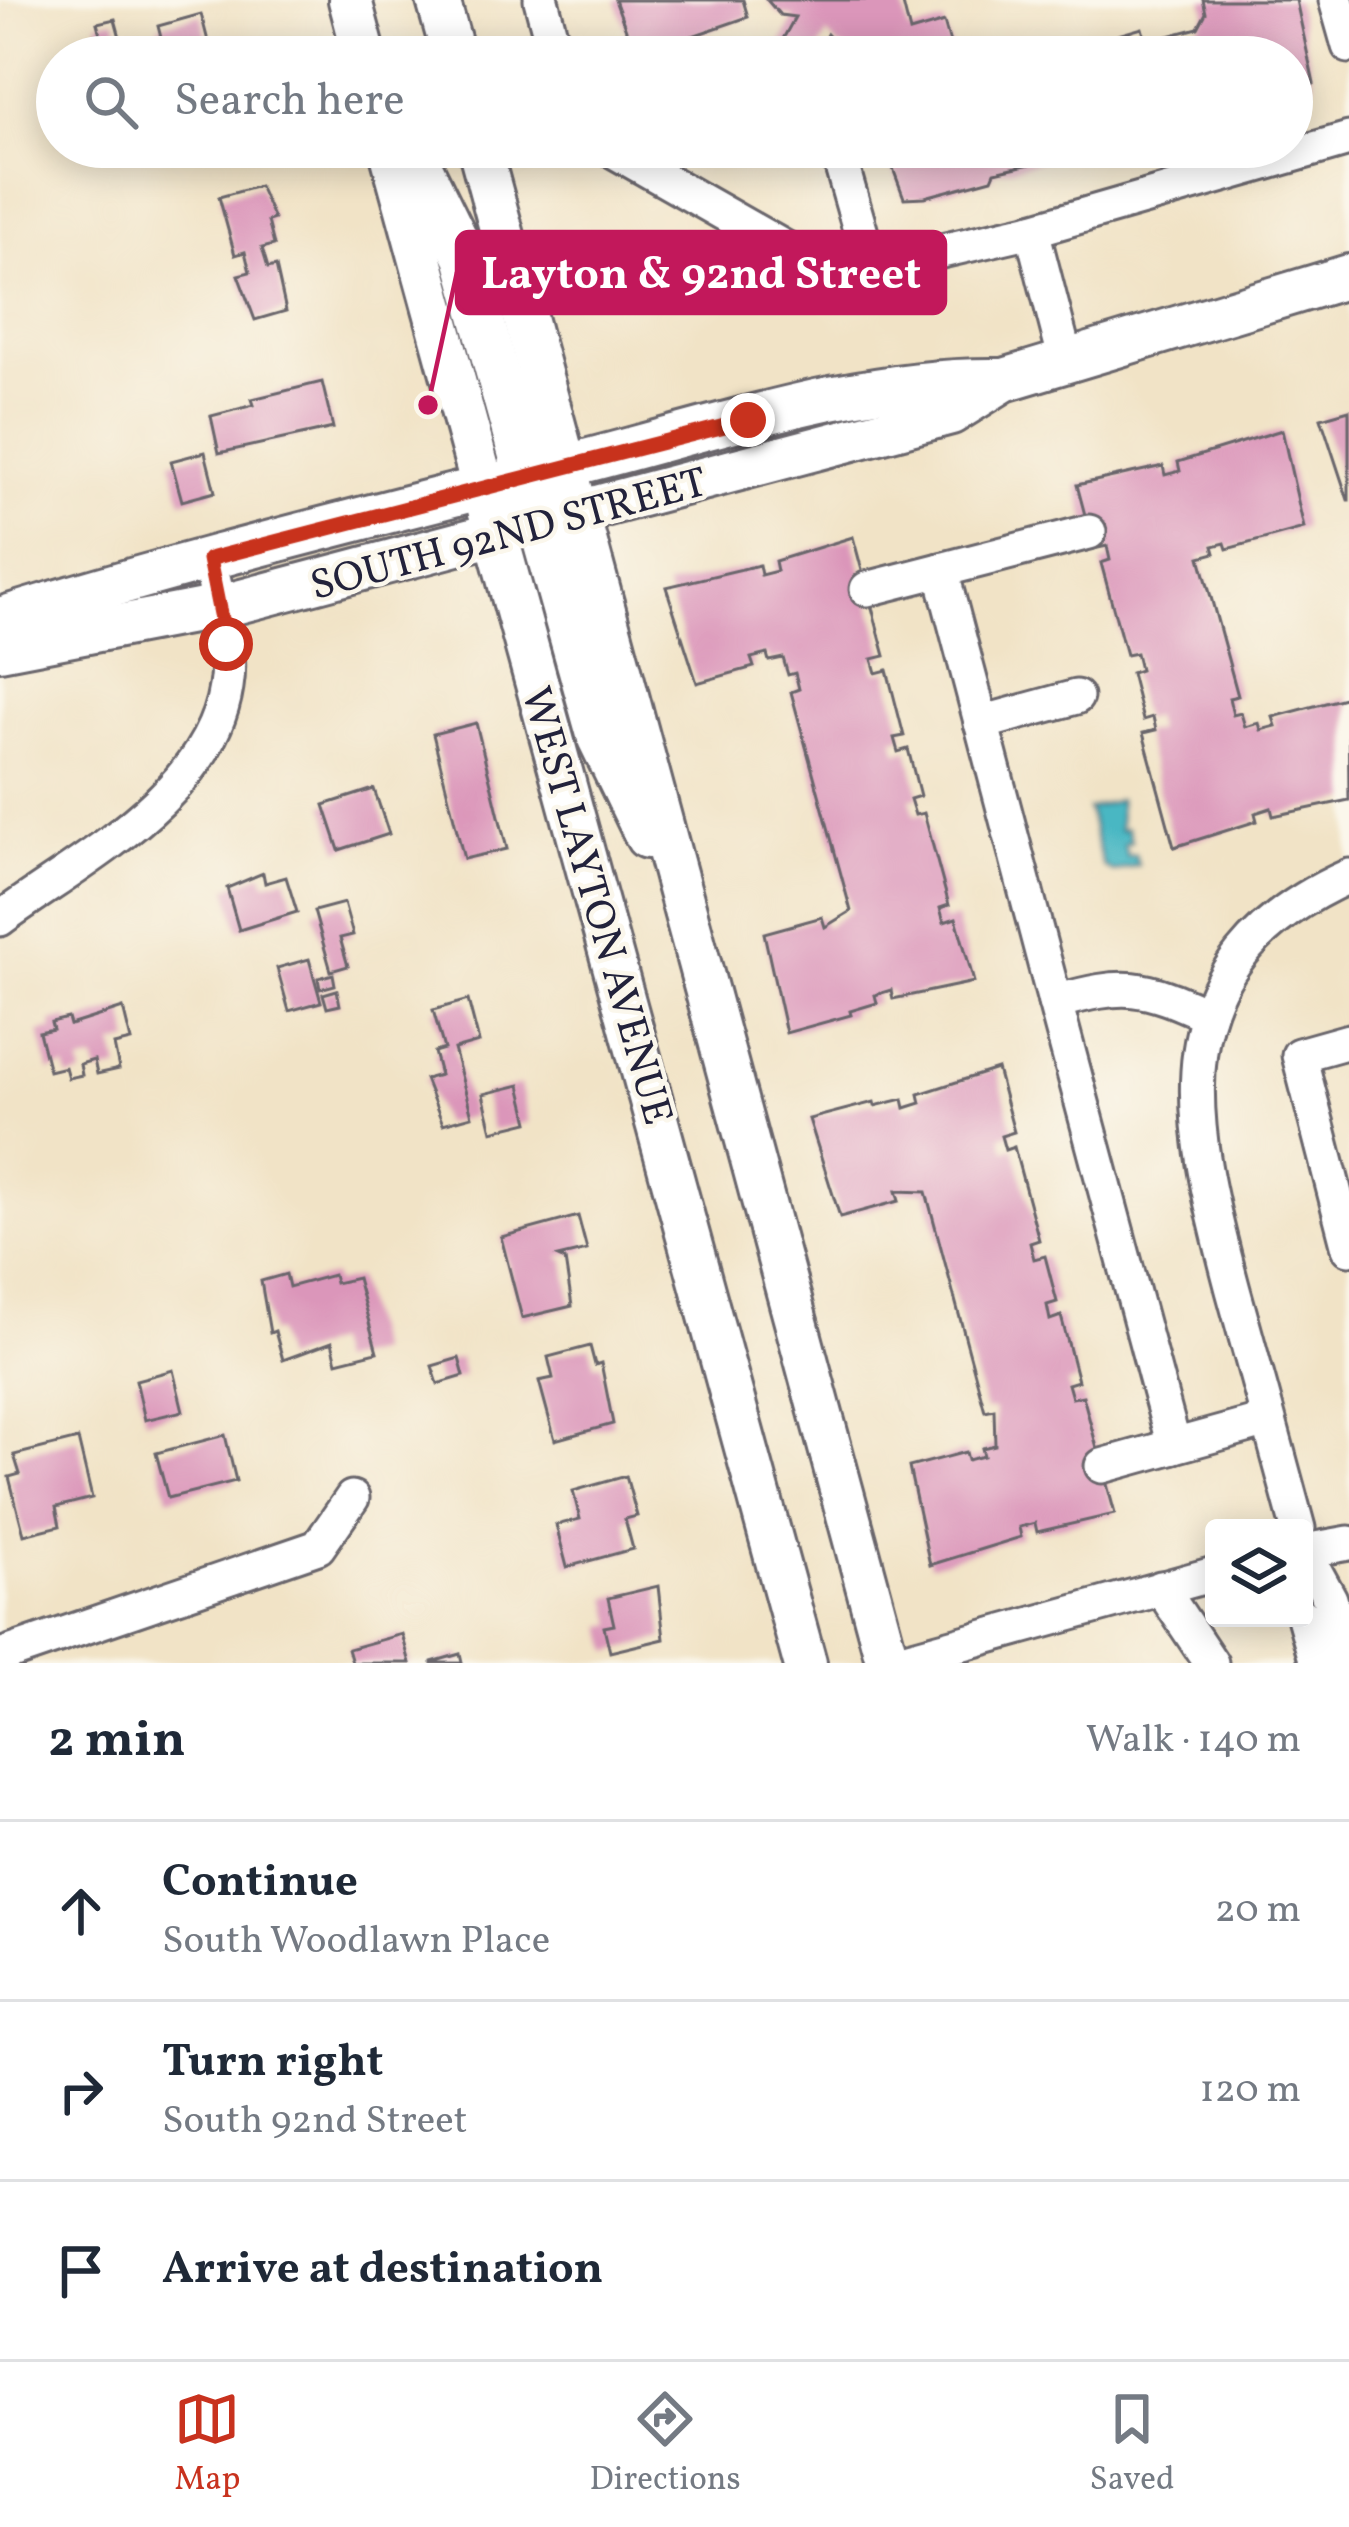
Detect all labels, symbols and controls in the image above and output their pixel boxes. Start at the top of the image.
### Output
search box [36,36,1313,168]
icon: search [78,69,144,135]
text: Search here [174,71,405,134]
callout: Layton & 92nd Street [457,232,945,313]
text: Layton & 92nd Street [481,245,921,308]
route end [721,393,775,447]
street label: SOUTH 92ND STREET [304,455,714,618]
route start [199,617,253,671]
street label: WEST LAYTON AVENUE [504,680,686,1132]
map controls [1205,1519,1313,1627]
button: layers [1205,1519,1313,1627]
text: 2 min [48,1706,186,1777]
text: Walk · 140 m [1086,1714,1301,1768]
text: Continue [162,1852,358,1915]
icon: ahead [48,1878,114,1944]
text: 20 m [1215,1884,1301,1938]
text: South Woodlawn Place [162,1915,550,1969]
text: Turn right [162,2032,383,2095]
icon: right [48,2058,114,2124]
text: 120 m [1200,2064,1301,2118]
text: South 92nd Street [162,2095,468,2149]
icon: arrive [48,2238,114,2304]
text: Arrive at destination [162,2239,603,2302]
tab: Map [174,2386,241,2504]
tab: Directions [589,2386,741,2504]
tab: Saved [1090,2386,1175,2504]

